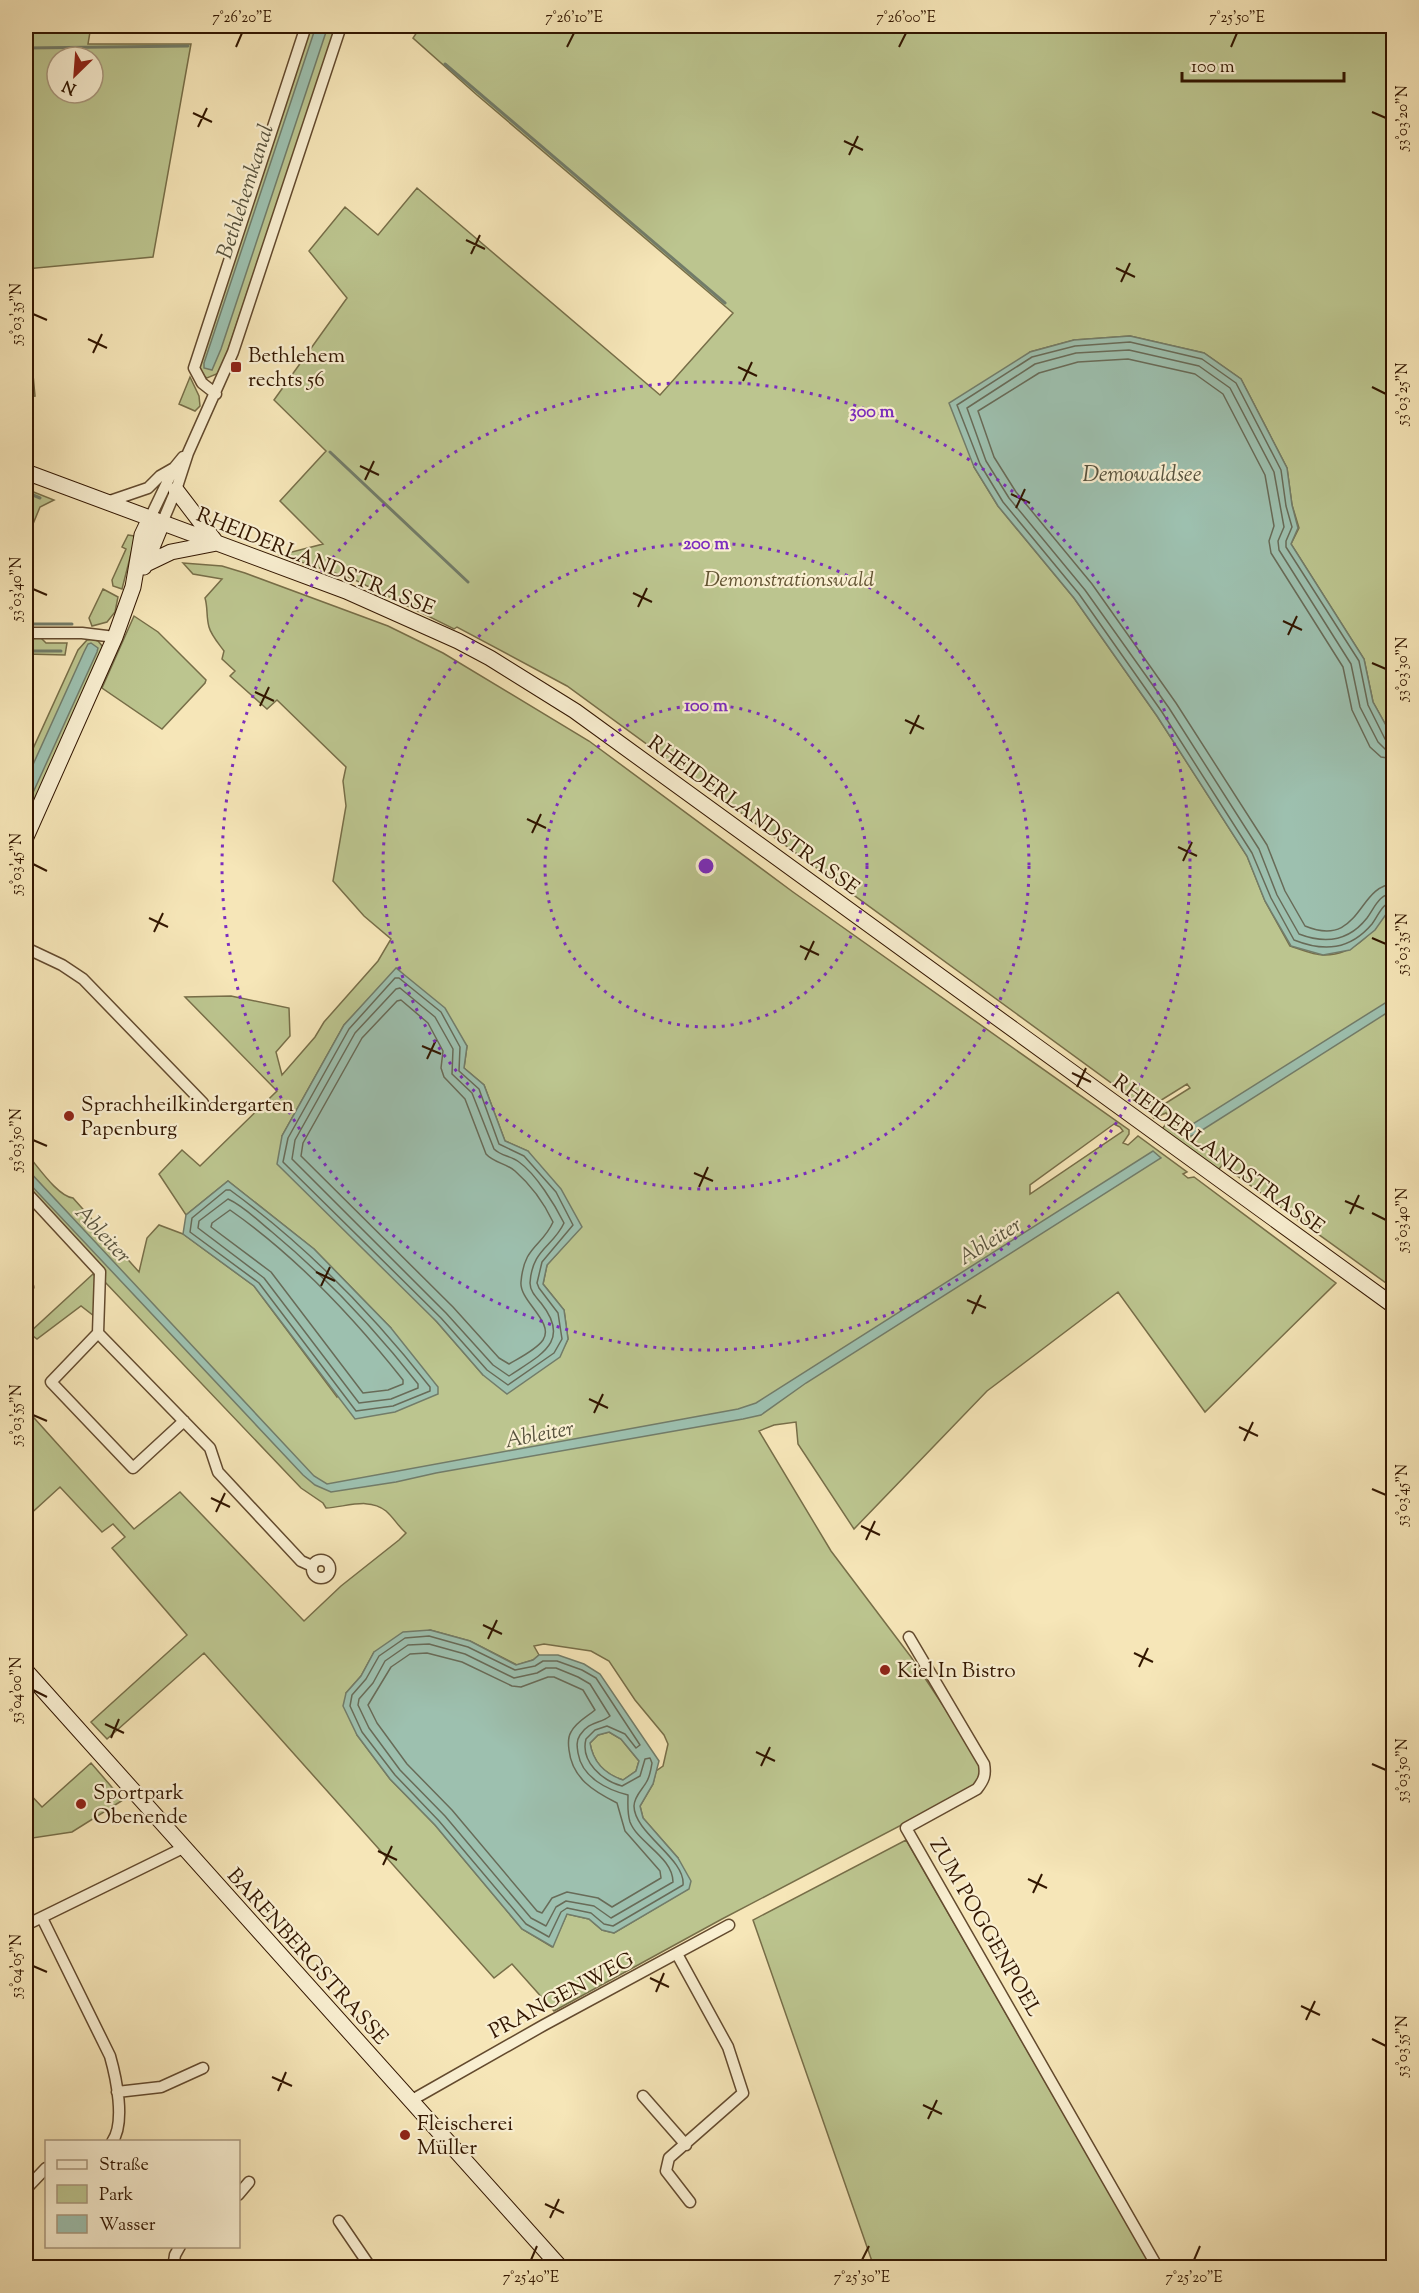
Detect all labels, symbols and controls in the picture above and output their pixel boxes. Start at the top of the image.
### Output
text: 7°26'20"E [212,8,272,29]
text: 7°26'10"E [545,8,603,29]
text: 7°26'00"E [876,8,936,29]
text: 7°25'50"E [1209,8,1265,29]
north arrow [45,45,105,105]
scale bar [1182,45,1344,83]
text: 100 m [1191,55,1235,81]
text: N [59,73,80,99]
text: 53°03'20"N [1393,85,1414,152]
water label: Bethlehemkanal [210,120,284,263]
text: 53°03'35"N [7,283,28,346]
place label: Bethlehem rechts 56 [248,342,345,396]
marker: Bethlehem rechts 56 [229,360,243,374]
text: 53°03'25"N [1393,363,1414,426]
text: 300 m [850,400,895,426]
water label: Demowaldsee [1083,460,1202,492]
street label: RHEIDERLANDSTRASSE [191,501,440,625]
text: 200 m [683,532,729,558]
text: 53°03'40"N [7,557,28,622]
park label: Demonstrationswald [704,566,875,596]
text: 53°03'30"N [1393,637,1414,702]
text: 100 m [684,694,728,720]
street label: RHEIDERLANDSTRASSE [641,729,865,904]
text: 53°03'45"N [7,833,28,896]
centre of rings [696,856,716,876]
text: 53°03'35"N [1393,913,1414,976]
street label: RHEIDERLANDSTRASSE [1106,1068,1330,1243]
place label: Sprachheilkindergarten Papenburg [81,1091,294,1145]
text: 53°03'50"N [7,1108,28,1173]
marker: Sprachheilkindergarten Papenburg [62,1109,76,1123]
text: 53°03'40"N [1393,1188,1414,1253]
water label: Ableiter [66,1199,138,1272]
water label: Ableiter [952,1210,1029,1275]
text: 53°03'55"N [7,1384,28,1447]
water label: Ableiter [502,1414,577,1458]
text: 53°03'45"N [1393,1464,1414,1527]
text: 53°04'00"N [7,1657,28,1724]
place label: Kiel In Bistro [897,1657,1016,1687]
marker: Kiel In Bistro [878,1663,892,1677]
text: 53°03'50"N [1393,1738,1414,1803]
place label: Sportpark Obenende [93,1779,188,1833]
marker: Sportpark Obenende [74,1797,88,1811]
street label: ZUM POGGENPOEL [921,1833,1048,2023]
street label: BARENBERGSTRASSE [219,1862,394,2053]
text: 53°04'05"N [7,1934,28,1999]
street label: PRANGENWEG [484,1946,640,2048]
text: 53°03'55"N [1393,2015,1414,2078]
place label: Fleischerei Müller [417,2110,513,2164]
marker: Fleischerei Müller [398,2128,412,2142]
legend [45,2140,240,2248]
text: Straße [99,2153,149,2179]
text: Park [99,2183,134,2209]
text: Wasser [99,2213,156,2239]
text: 7°25'40"E [503,2268,559,2289]
text: 7°25'30"E [834,2268,890,2289]
text: 7°25'20"E [1165,2268,1223,2289]

